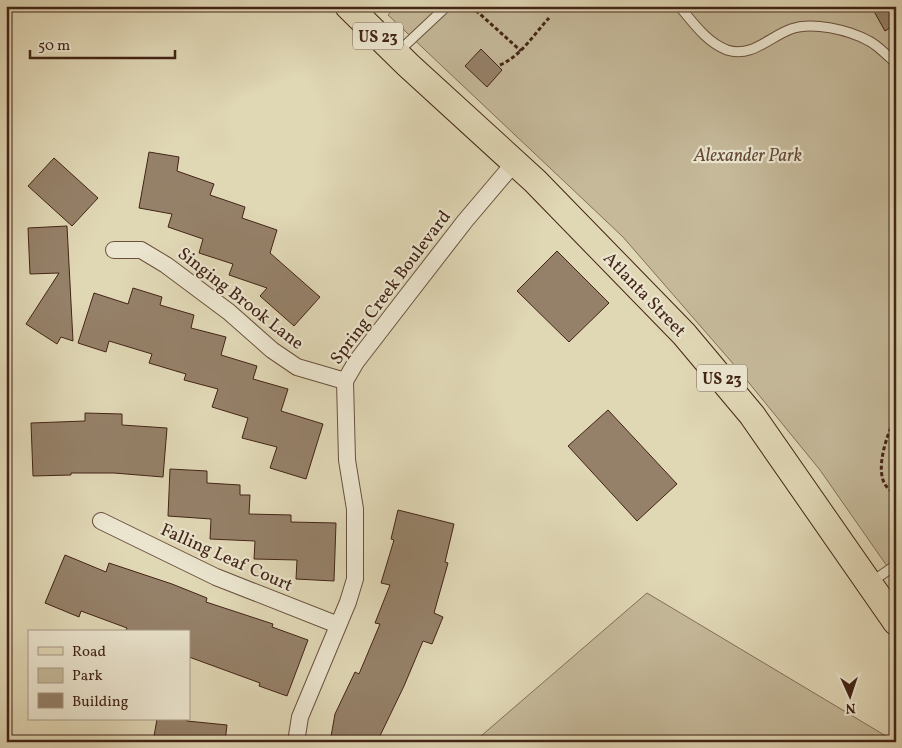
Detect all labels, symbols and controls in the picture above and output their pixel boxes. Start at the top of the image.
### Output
road number: US 23 [353,22,403,50]
scale bar [30,28,175,60]
text: 50 m [38,36,70,57]
park label: Alexander Park [693,144,802,169]
street label: Spring Creek Boulevard [325,206,458,370]
street label: Singing Brook Lane [172,242,308,356]
street label: Atlanta Street [597,247,691,343]
road number: US 23 [697,364,747,392]
street label: Falling Leaf Court [156,518,297,599]
legend [28,630,190,720]
text: Road [72,642,106,663]
text: Park [72,666,103,687]
north arrow [824,670,874,720]
text: Building [72,692,129,713]
text: N [845,698,856,717]

